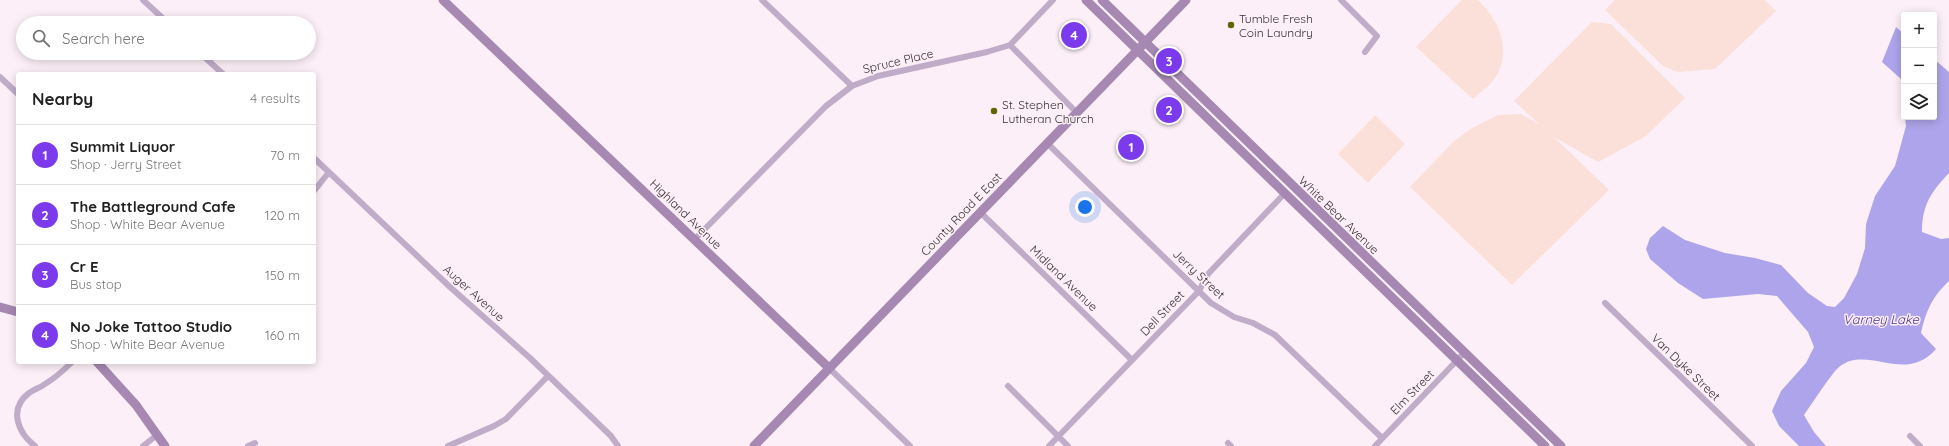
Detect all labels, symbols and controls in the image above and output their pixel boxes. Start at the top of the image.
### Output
place label: Tumble Fresh Coin Laundry [1239,11,1313,40]
map controls [1901,12,1937,120]
button: + [1901,12,1937,48]
search box [16,16,316,60]
pin: 4 [1061,20,1087,50]
marker: Tumble Fresh Coin Laundry [1226,20,1236,30]
icon: search [30,27,52,49]
text: Search here [62,29,145,48]
street label: Spruce Place [861,46,935,76]
pin: 3 [1156,46,1182,76]
button: − [1901,48,1937,84]
button: layers [1901,84,1937,120]
text: Nearby [32,88,93,109]
text: 4 results [250,90,300,106]
pin: 2 [1156,95,1182,125]
place label: St. Stephen Lutheran Church [1002,97,1094,126]
marker: St. Stephen Lutheran Church [989,106,999,116]
pin: 1 [1118,132,1144,162]
text: Summit Liquor [70,137,175,156]
text: 1 [42,147,48,163]
text: 70 m [270,147,300,163]
text: Shop · Jerry Street [70,156,181,172]
street label: County Road E East [917,169,1005,259]
street label: White Bear Avenue [1296,173,1382,257]
street label: Highland Avenue [647,176,725,252]
text: The Battleground Cafe [70,197,236,216]
your location [1075,197,1095,217]
text: 2 [41,207,49,223]
text: 120 m [265,207,300,223]
text: Shop · White Bear Avenue [70,216,225,232]
street label: Midland Avenue [1027,242,1101,314]
street label: Jerry Street [1170,246,1228,302]
text: Cr E [70,257,99,276]
street label: Auger Avenue [440,262,508,325]
text: 3 [42,267,48,283]
text: 150 m [265,267,300,283]
text: Bus stop [70,276,122,292]
street label: Dell Street [1137,287,1187,339]
water label: Varney Lake [1843,311,1920,327]
text: No Joke Tattoo Studio [70,317,232,336]
text: 4 [41,327,49,343]
text: 160 m [265,327,300,343]
street label: Van Dyke Street [1649,330,1723,404]
text: Shop · White Bear Avenue [70,336,225,352]
street label: Elm Street [1387,366,1437,418]

